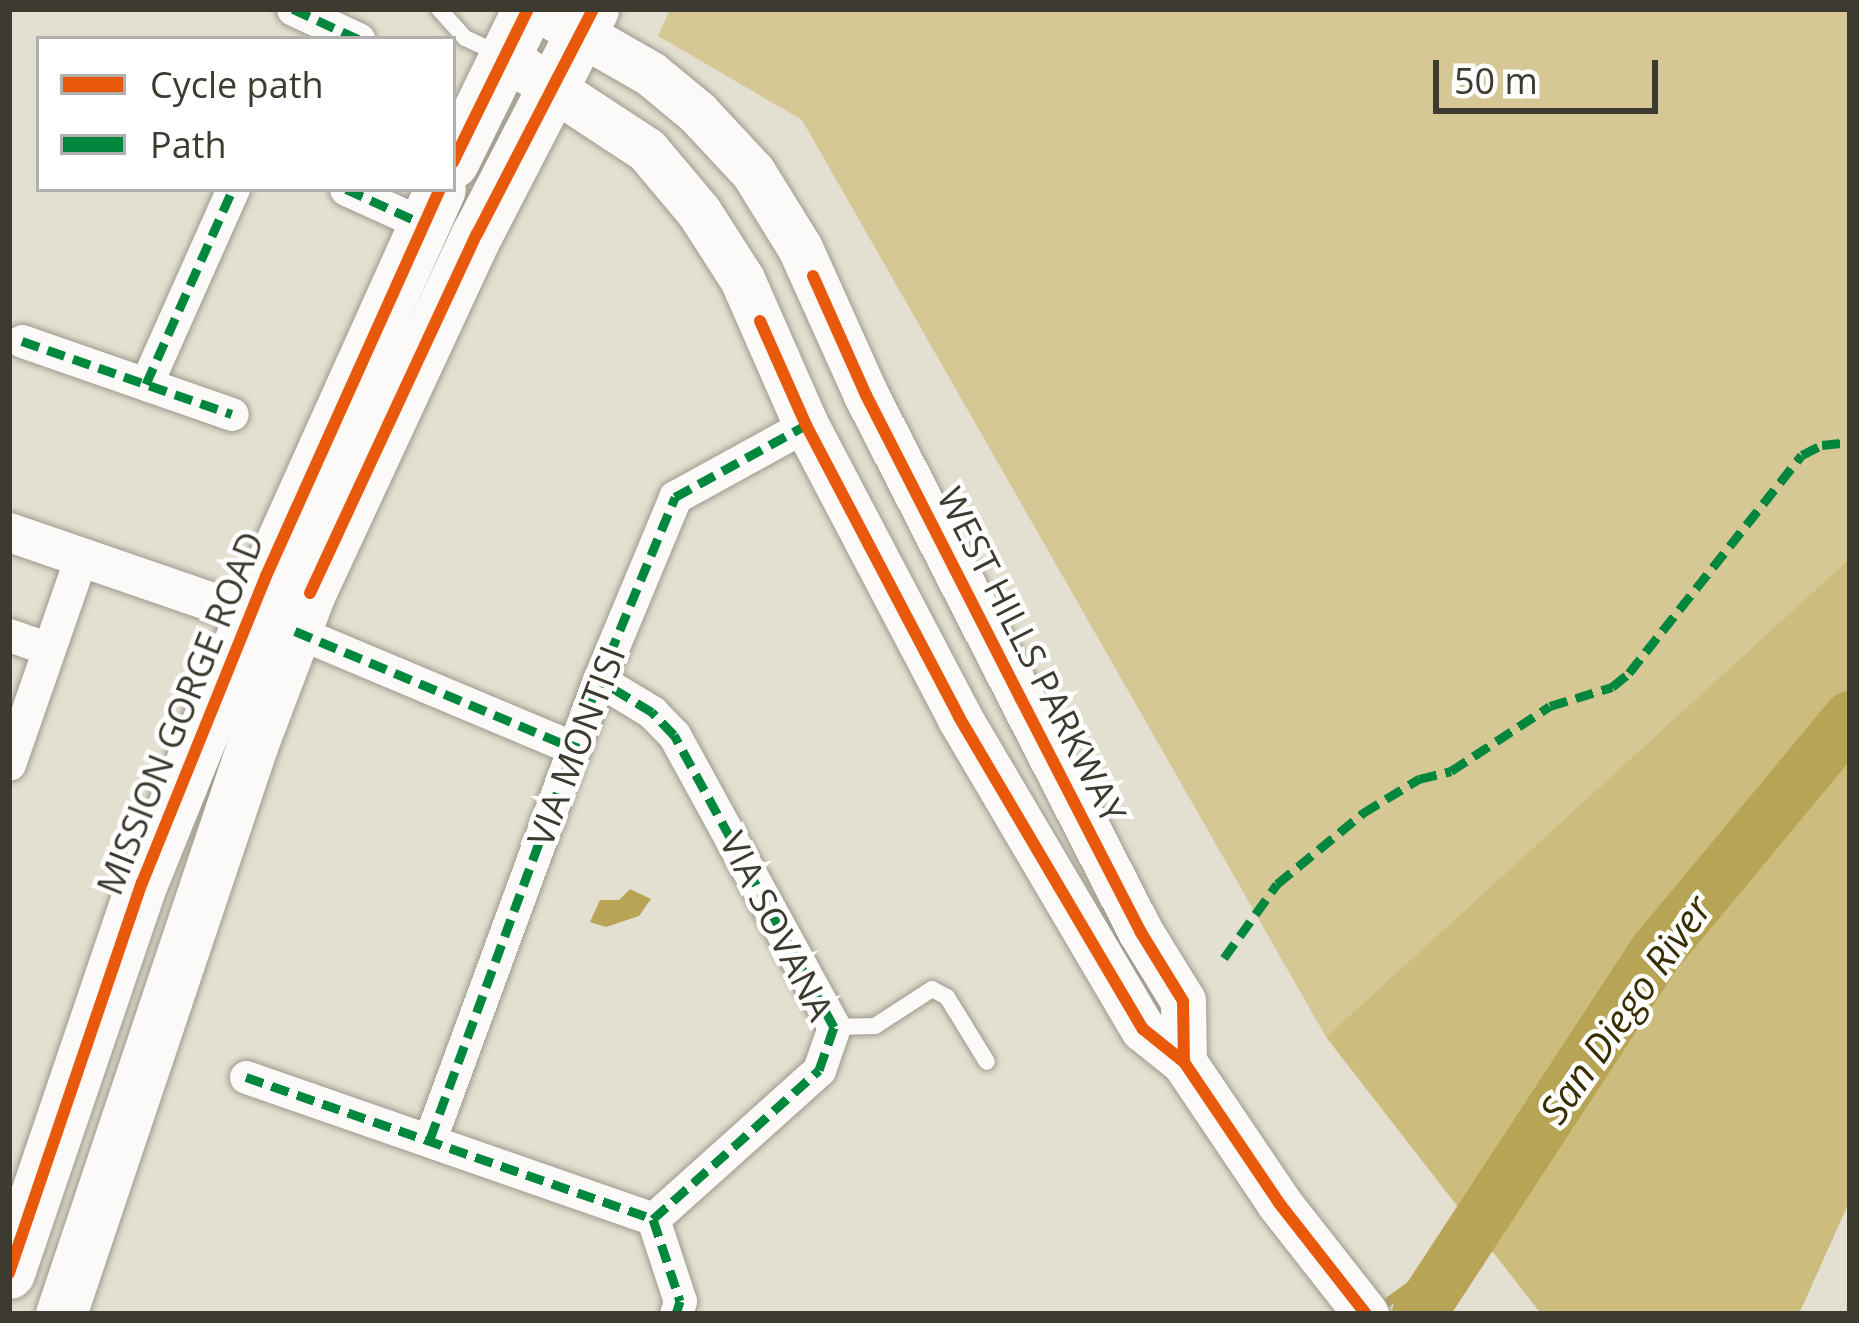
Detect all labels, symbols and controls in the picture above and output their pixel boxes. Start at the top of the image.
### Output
legend [36,36,456,192]
scale bar [1439,36,1664,110]
text: 50 m [1454,56,1538,105]
text: Cycle path [150,60,324,109]
text: Path [150,120,227,169]
street label: WEST HILLS PARKWAY [929,480,1135,830]
street label: MISSION GORGE ROAD [87,525,273,901]
street label: VIA MONTISI [518,640,634,852]
street label: VIA SOVANA [711,825,843,1027]
water label: San Diego River [1529,886,1721,1132]

